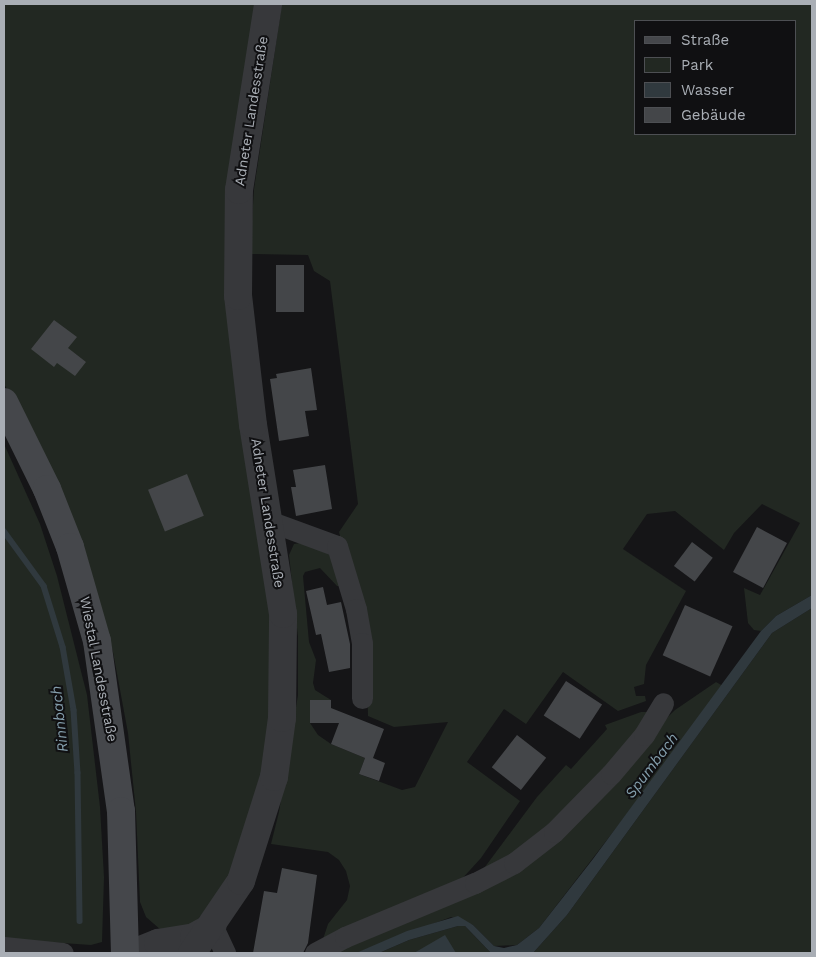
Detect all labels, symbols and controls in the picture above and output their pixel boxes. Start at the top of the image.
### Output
legend [634,20,796,135]
text: Straße [681,31,729,49]
street label: Adneter Landesstraße [231,35,271,187]
text: Park [681,56,713,74]
text: Wasser [681,81,734,99]
text: Gebäude [681,106,746,124]
street label: Adneter Landesstraße [248,437,288,589]
street label: Wiestal Landesstraße [77,595,121,743]
water label: Rinnbach [48,685,72,753]
water label: Spumbach [622,730,682,802]

